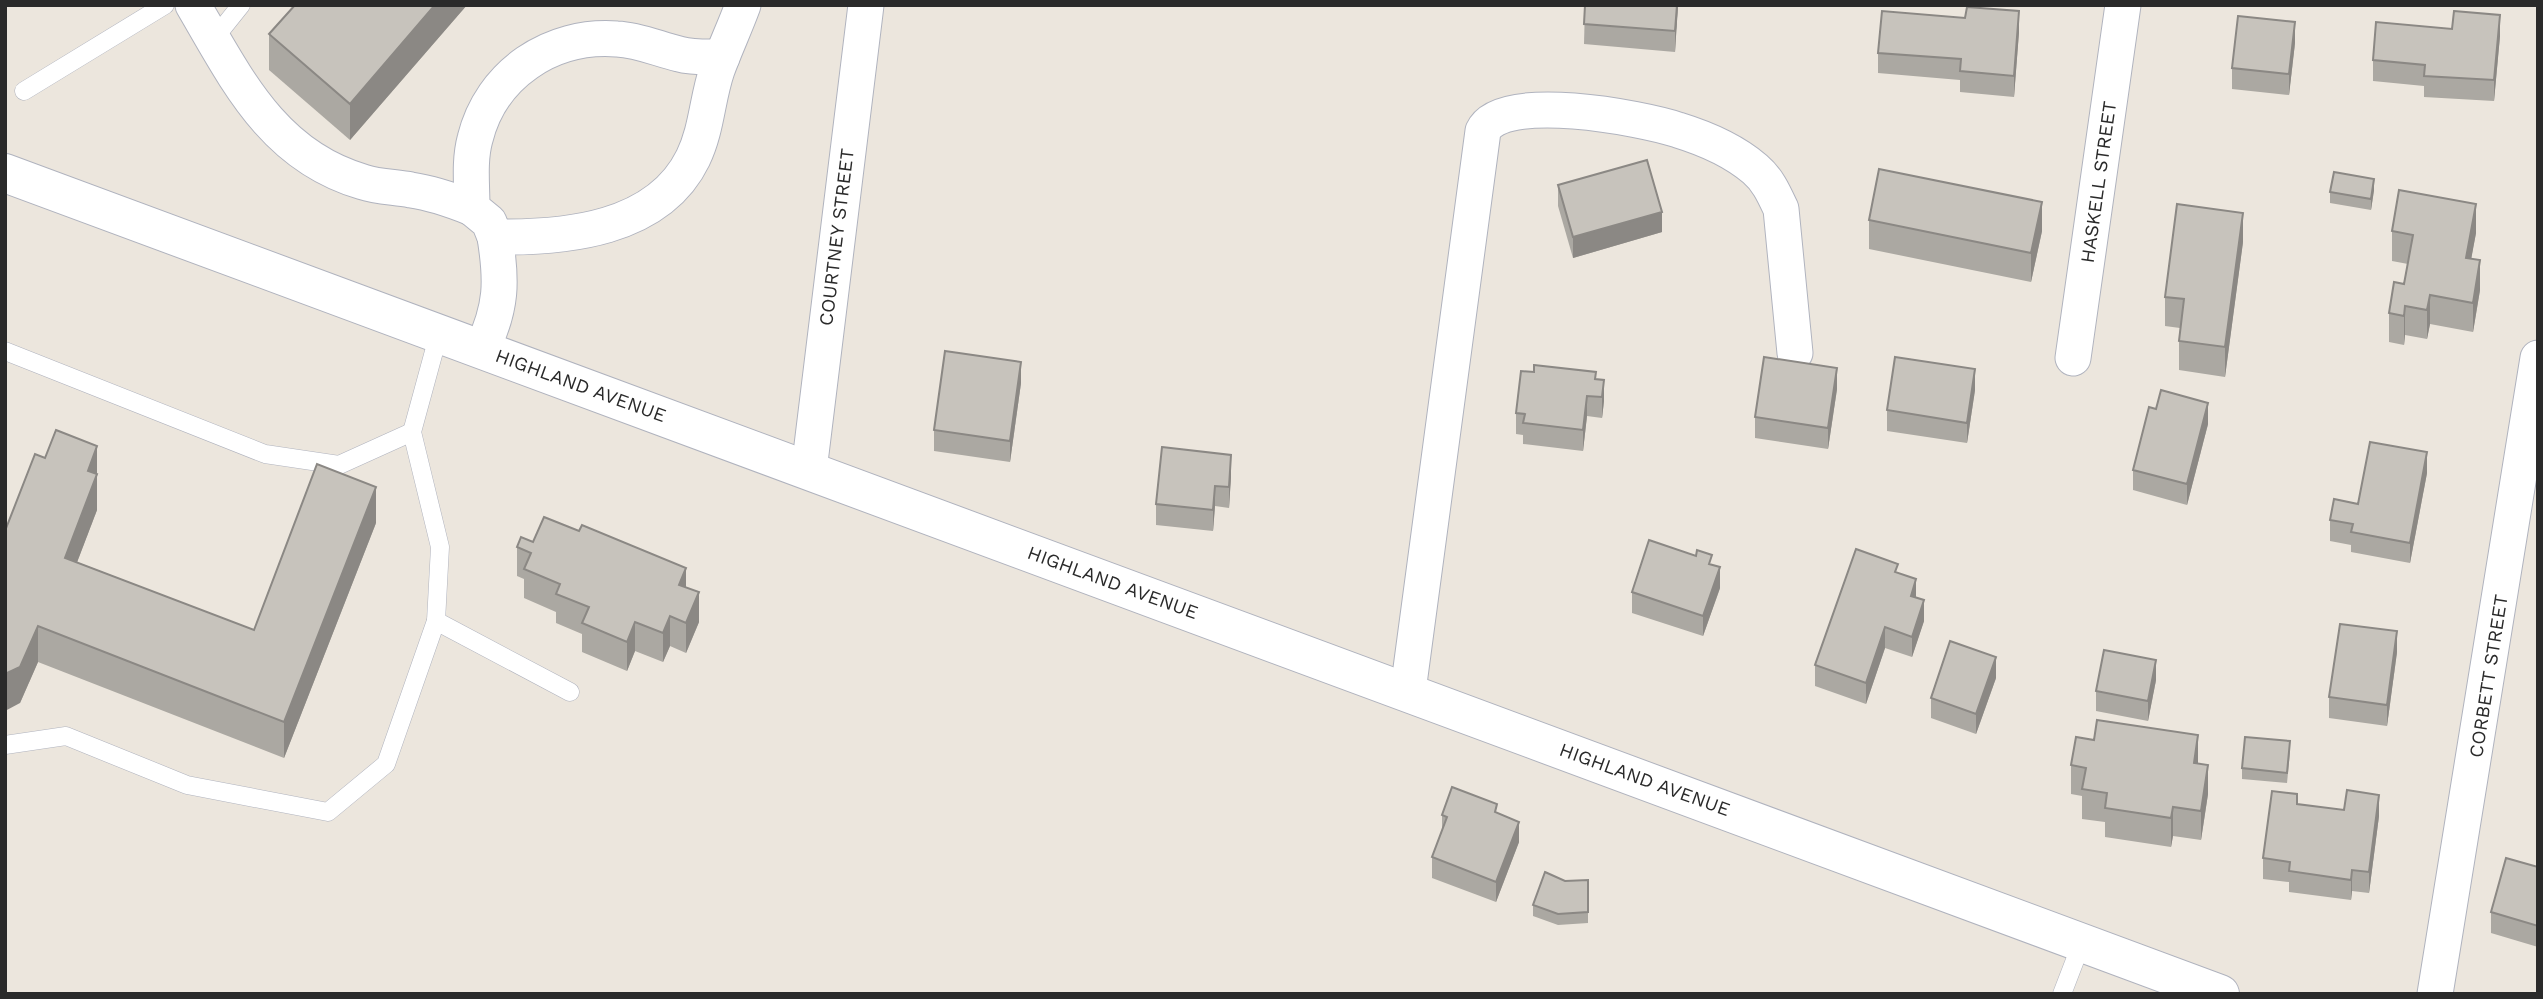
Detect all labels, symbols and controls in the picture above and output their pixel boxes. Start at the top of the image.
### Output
street label: HASKELL STREET [2076,100,2121,264]
street label: COURTNEY STREET [814,147,859,327]
street label: HIGHLAND AVENUE [492,344,669,427]
street label: HIGHLAND AVENUE [1024,541,1201,624]
street label: CORBETT STREET [2464,593,2513,759]
street label: HIGHLAND AVENUE [1556,738,1733,821]

